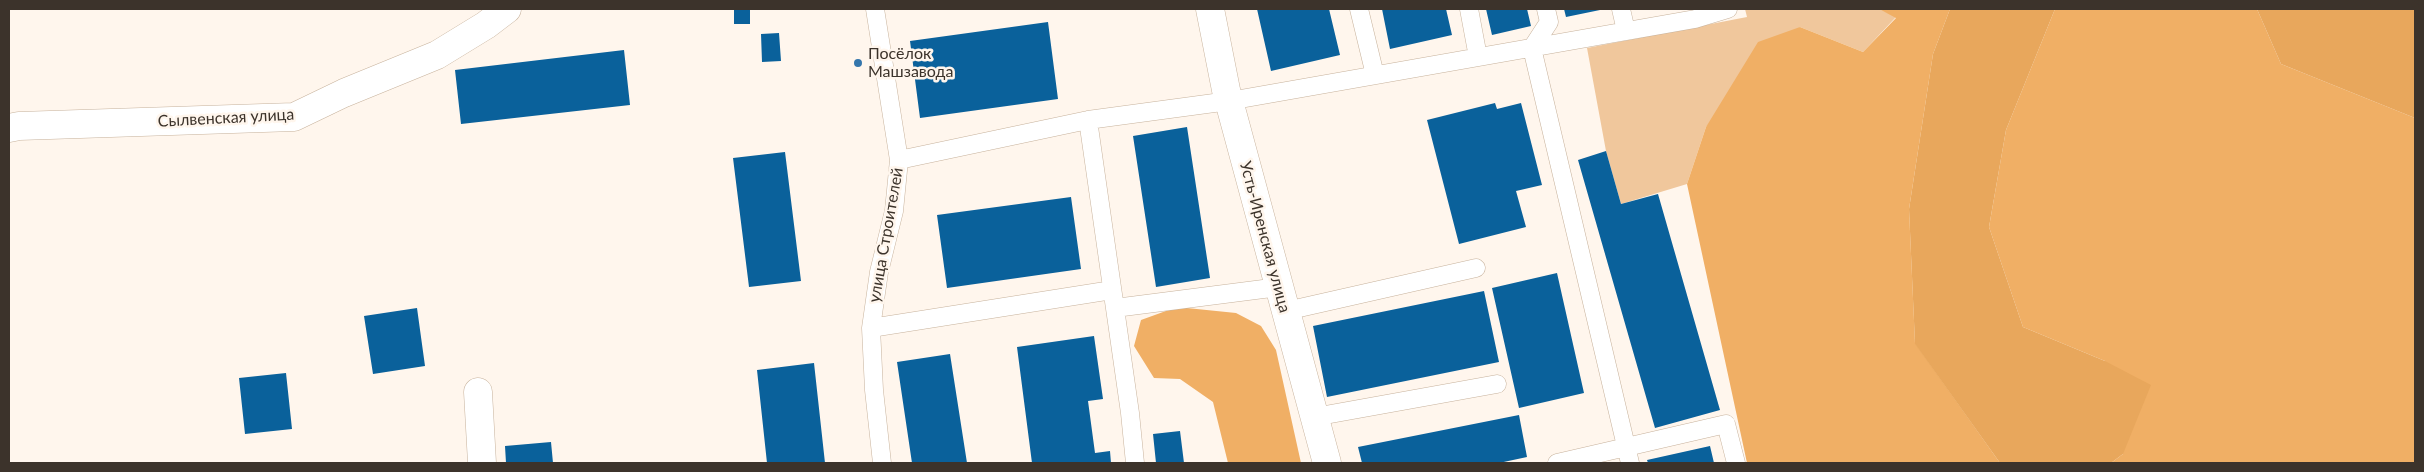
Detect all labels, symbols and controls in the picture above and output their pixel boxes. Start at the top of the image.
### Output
place label: Посёлок Машзавода [868,44,953,82]
marker: Посёлок Машзавода [852,57,864,69]
street label: Сылвенская улица [157,105,295,131]
street label: Усть-Иренская улица [1236,159,1294,315]
street label: улица Строителей [865,166,907,304]

